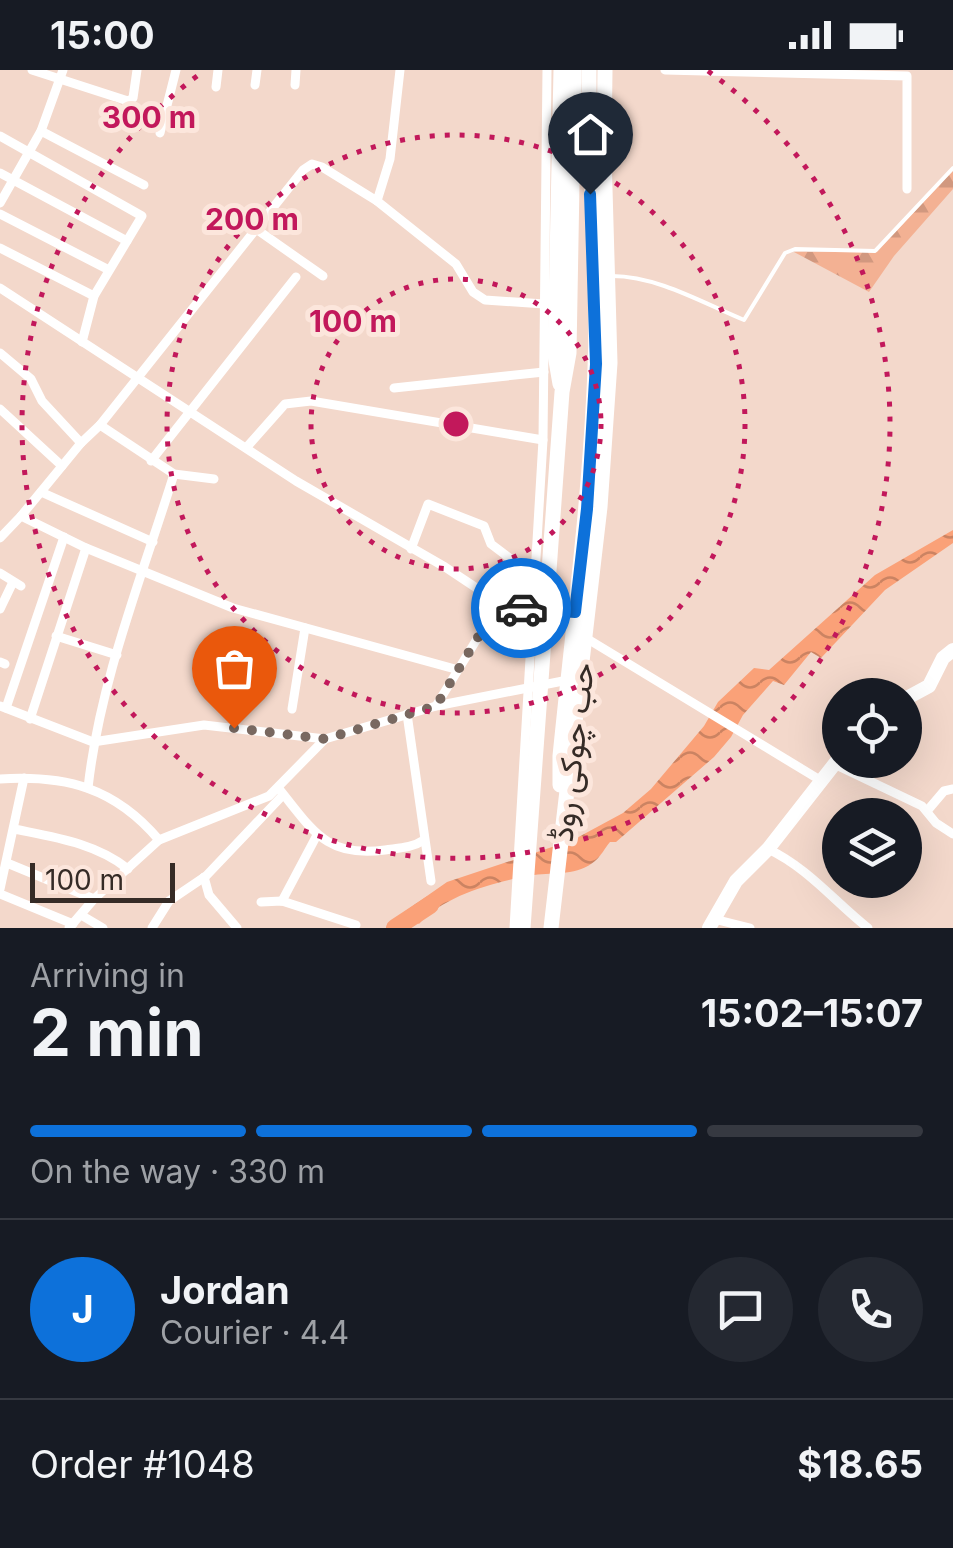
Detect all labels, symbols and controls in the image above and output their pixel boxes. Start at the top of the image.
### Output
text: 15:00 [50,12,155,58]
pin [548,92,633,195]
text: 300 m [102,99,196,135]
icon: home [563,107,618,162]
text: 200 m [205,201,299,237]
text: 100 m [309,303,397,339]
centre of rings [438,406,474,442]
courier [471,558,571,658]
icon: car [494,581,549,636]
pin [192,626,277,729]
icon: bag [207,641,262,696]
street label: حب چوکی روڈ [542,660,605,844]
map controls [822,678,922,898]
button: locate [822,678,922,778]
button: layers [822,798,922,898]
scale bar [30,858,175,903]
text: 100 m [45,863,124,897]
text: Arriving in [30,956,185,995]
text: 15:02–15:07 [701,990,923,1036]
text: 2 min [30,993,204,1072]
text: On the way · 330 m [30,1152,325,1191]
button: chat [688,1257,793,1362]
button: phone [818,1257,923,1362]
text: Jordan [160,1267,290,1313]
text: J [71,1286,94,1332]
text: Courier · 4.4 [160,1313,349,1352]
text: Order #1048 [30,1441,255,1487]
text: $18.65 [797,1441,923,1487]

